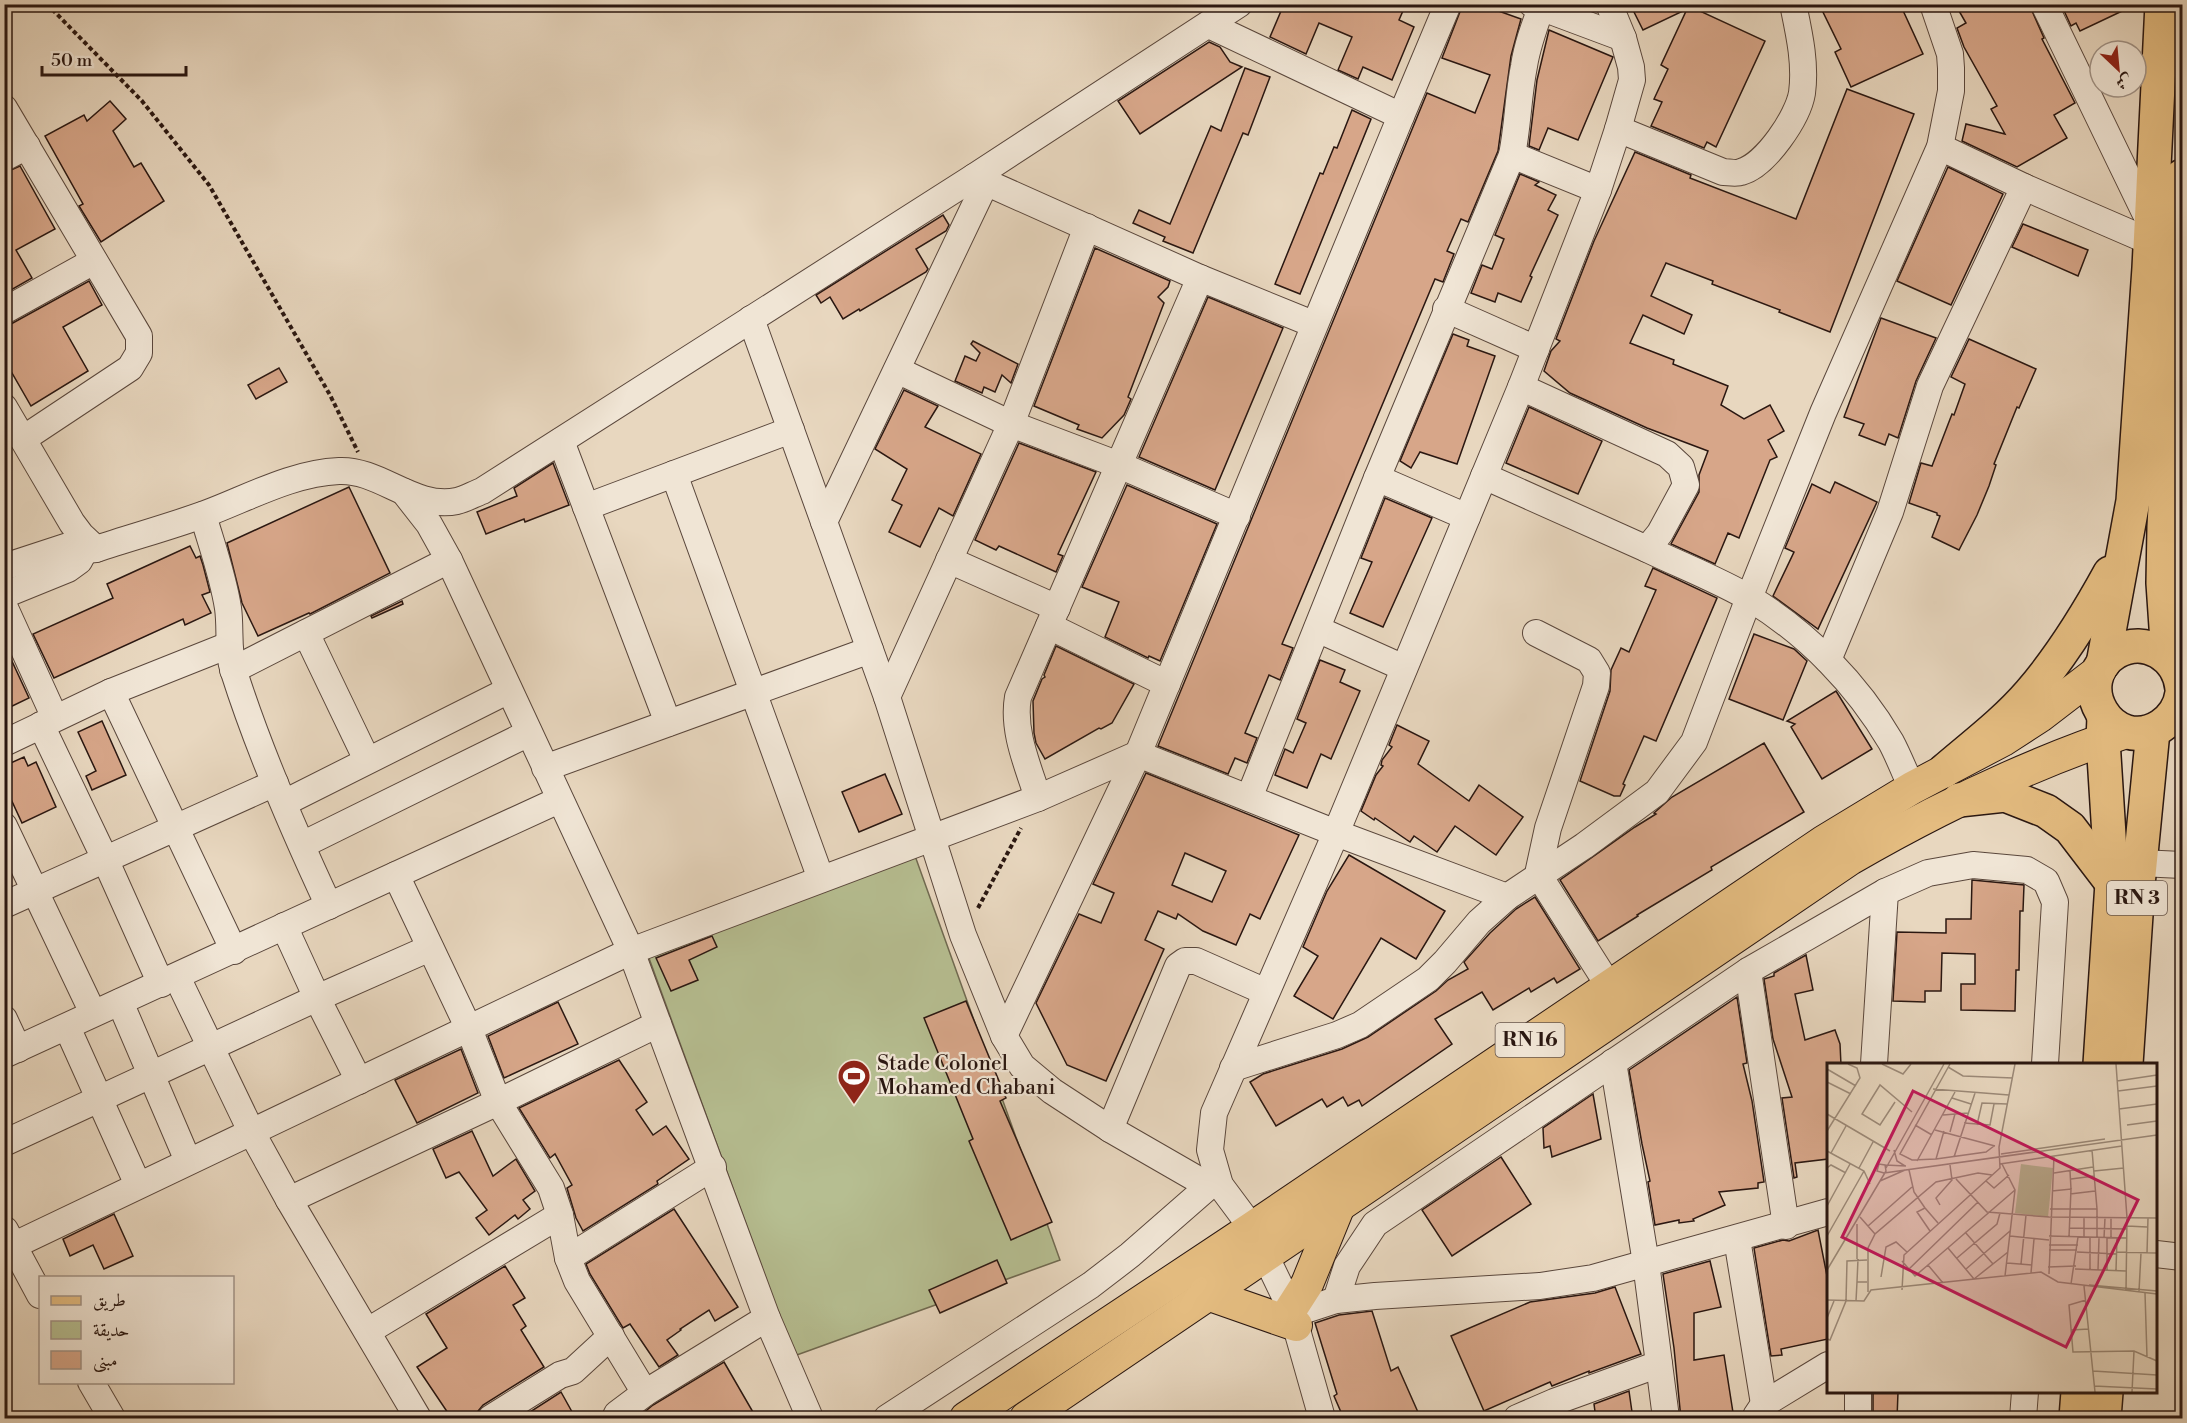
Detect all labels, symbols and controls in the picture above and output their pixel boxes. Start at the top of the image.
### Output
scale bar [42,39,186,77]
north arrow [2088,39,2148,99]
text: 50 m [51,49,93,72]
text: ش [2113,69,2136,94]
road number: RN 3 [2107,881,2167,915]
road number: RN 16 [1496,1023,1564,1057]
place label: Stade Colonel Mohamed Chabani [877,1051,1055,1101]
sports icon: Stade Colonel Mohamed Chabani [836,1058,872,1105]
inset map [1827,1063,2157,1393]
legend [39,1276,234,1384]
text: طريق [93,1289,126,1312]
text: حديقة [93,1319,129,1342]
text: مبنى [93,1349,118,1373]

